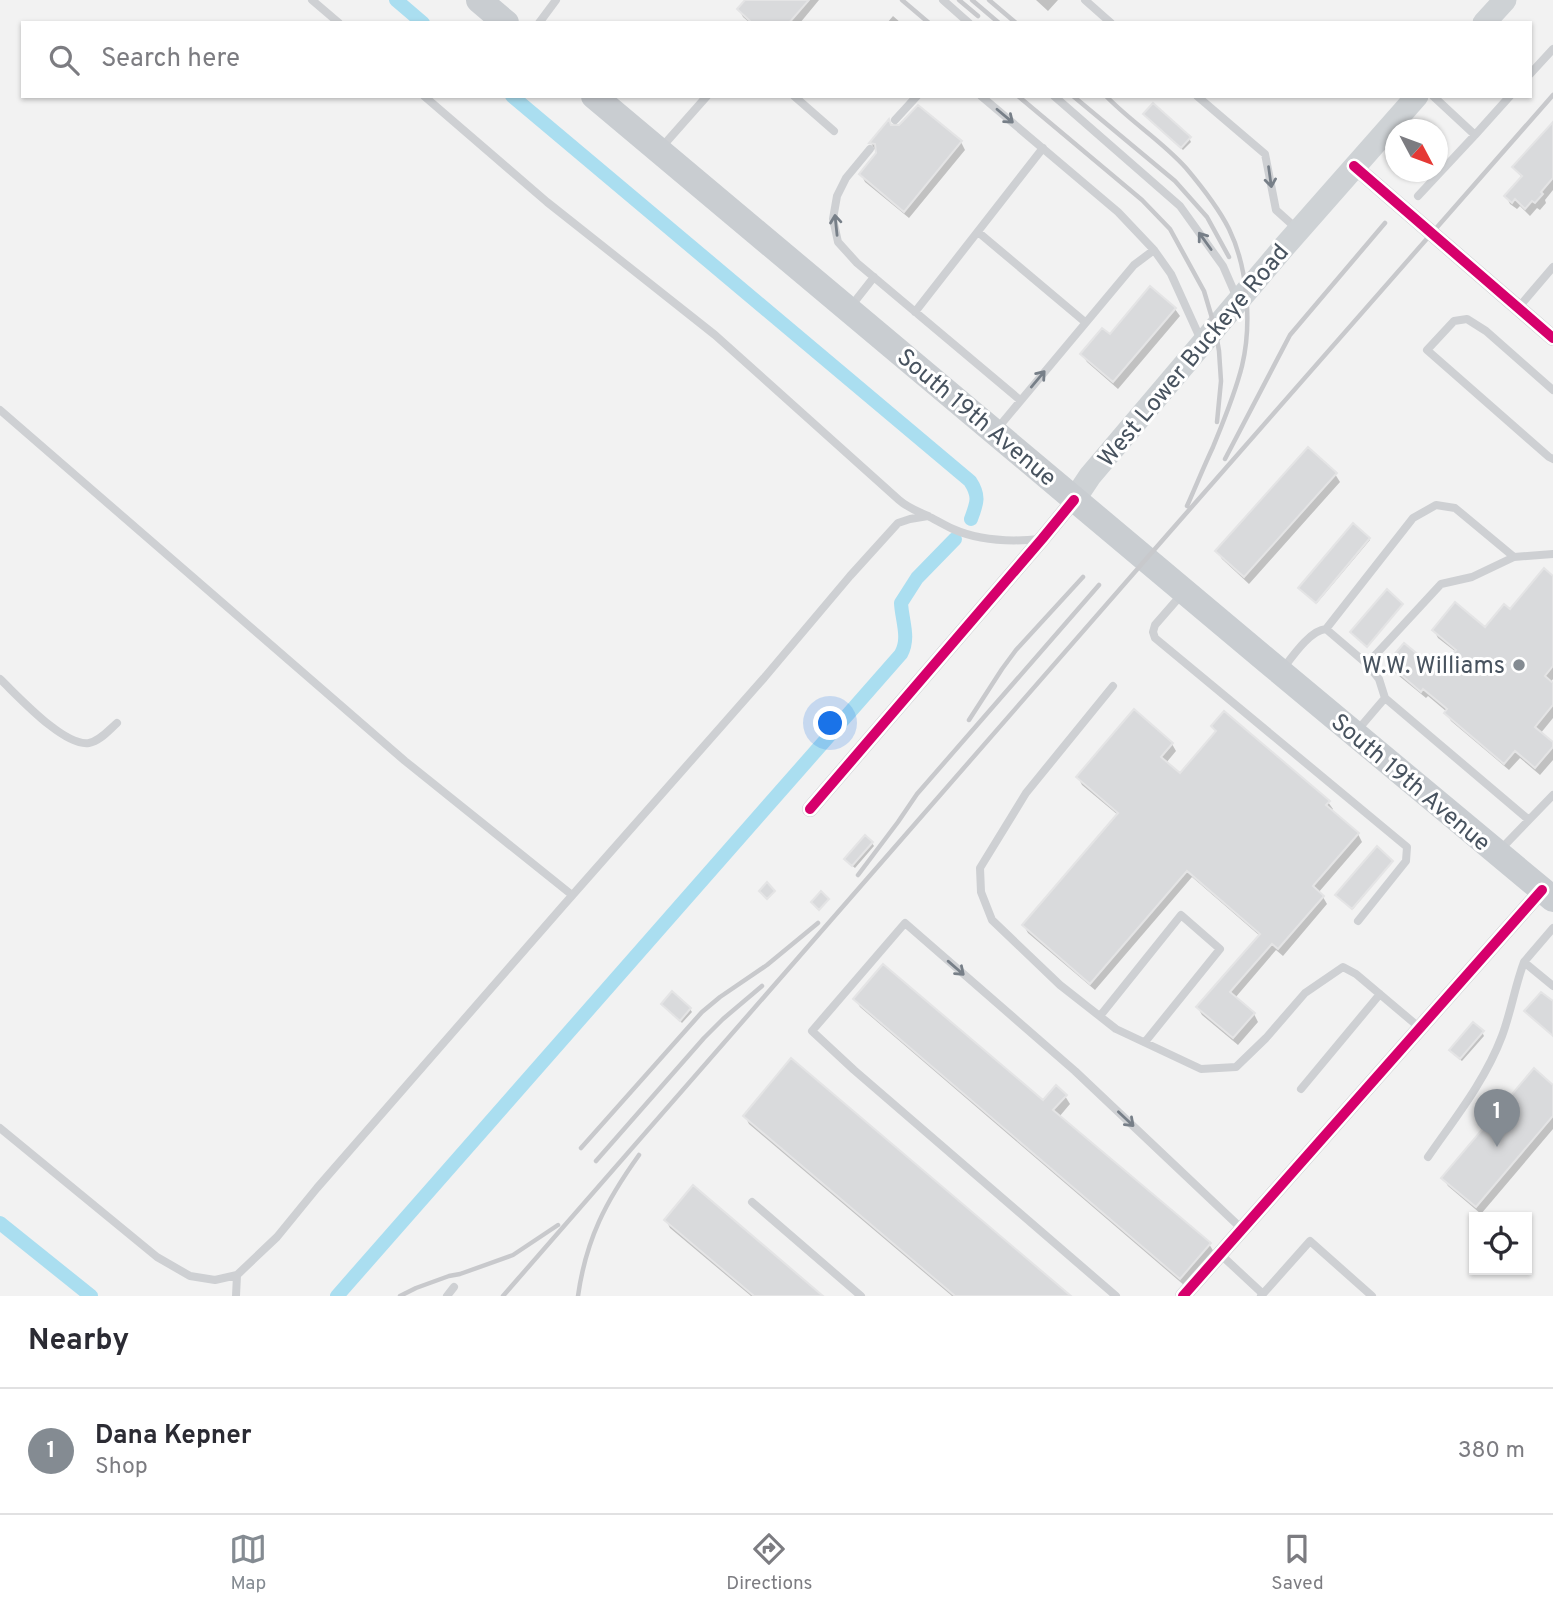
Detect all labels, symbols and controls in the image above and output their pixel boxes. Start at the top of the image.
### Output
search box [21,21,1532,98]
icon: search [45,41,83,79]
text: Search here [101,43,240,76]
one-way arrow [995,108,1013,123]
north arrow [1385,119,1448,182]
one-way arrow [1263,166,1276,188]
one-way arrow [829,214,842,237]
one-way arrow [1198,233,1213,251]
street label: West Lower Buckeye Road [1092,239,1297,474]
street label: South 19th Avenue [890,343,1062,494]
one-way arrow [1030,371,1046,389]
place label: W.W. Williams [1362,652,1505,682]
marker: W.W. Williams [1511,657,1527,673]
your location [813,706,847,740]
street label: South 19th Avenue [1324,708,1496,859]
one-way arrow [947,960,965,976]
pin: 1 [1474,1089,1520,1147]
one-way arrow [1117,1111,1134,1128]
map controls [1469,1212,1532,1275]
button: locate [1469,1212,1532,1275]
text: Nearby [28,1323,129,1360]
text: Dana Kepner [95,1420,252,1453]
text: 1 [46,1437,56,1466]
text: 380 m [1458,1437,1525,1466]
text: Shop [95,1453,148,1482]
tab: Map [229,1530,267,1596]
tab: Directions [726,1530,813,1596]
tab: Saved [1271,1530,1324,1596]

